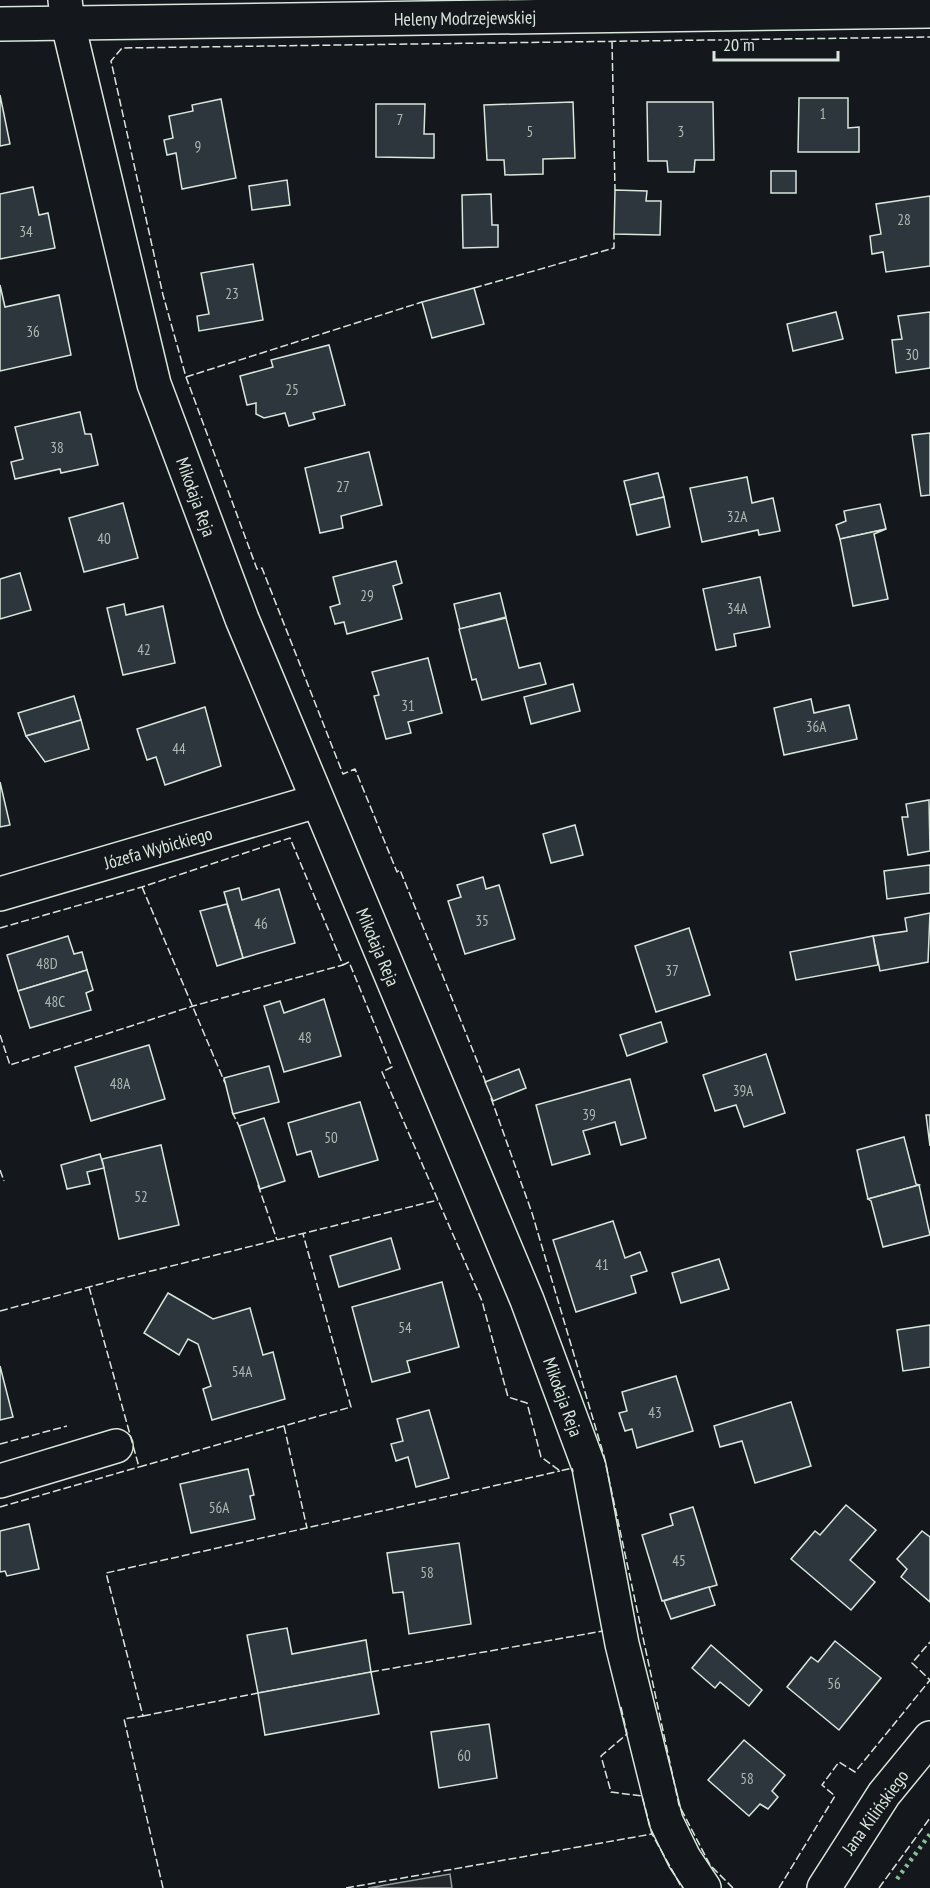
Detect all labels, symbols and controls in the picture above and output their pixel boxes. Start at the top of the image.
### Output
street label: Heleny Modrzejewskiej [394,5,536,31]
scale bar [714,24,838,62]
text: 20 m [723,33,755,56]
house number: 1 [820,104,826,123]
house number: 7 [397,110,403,129]
house number: 5 [527,122,533,141]
house number: 3 [678,122,684,141]
house number: 9 [195,137,201,156]
house number: 28 [897,210,911,229]
house number: 34 [19,222,33,241]
house number: 23 [225,284,239,303]
house number: 36 [26,322,40,341]
house number: 30 [905,345,919,364]
house number: 25 [285,380,299,399]
house number: 38 [50,438,64,457]
street label: Mikołaja Reja [171,454,221,540]
house number: 27 [336,477,350,496]
house number: 32A [727,507,748,526]
house number: 40 [97,529,111,548]
house number: 29 [360,586,374,605]
house number: 34A [727,599,748,618]
house number: 42 [137,640,151,659]
house number: 31 [401,696,415,715]
house number: 36A [806,717,827,736]
house number: 44 [172,739,186,758]
street label: Józefa Wybickiego [100,822,215,875]
street label: Mikołaja Reja [351,904,405,990]
house number: 35 [475,911,489,930]
house number: 46 [254,914,268,933]
house number: 48D [36,954,58,973]
house number: 37 [665,961,679,980]
house number: 48C [45,992,65,1011]
house number: 48 [298,1028,312,1047]
house number: 48A [110,1074,131,1093]
house number: 39A [733,1081,754,1100]
house number: 39 [582,1105,596,1124]
house number: 50 [324,1128,338,1147]
house number: 52 [134,1187,148,1206]
house number: 41 [595,1255,609,1274]
house number: 54 [398,1318,412,1337]
street label: Mikołaja Reja [538,1354,588,1440]
house number: 54A [232,1362,253,1381]
house number: 43 [648,1403,662,1422]
house number: 56A [209,1498,230,1517]
house number: 45 [672,1551,686,1570]
house number: 58 [420,1563,434,1582]
house number: 56 [827,1674,841,1693]
house number: 60 [457,1746,471,1765]
street label: Jana Kilińskiego [836,1765,914,1860]
house number: 58 [740,1769,754,1788]

